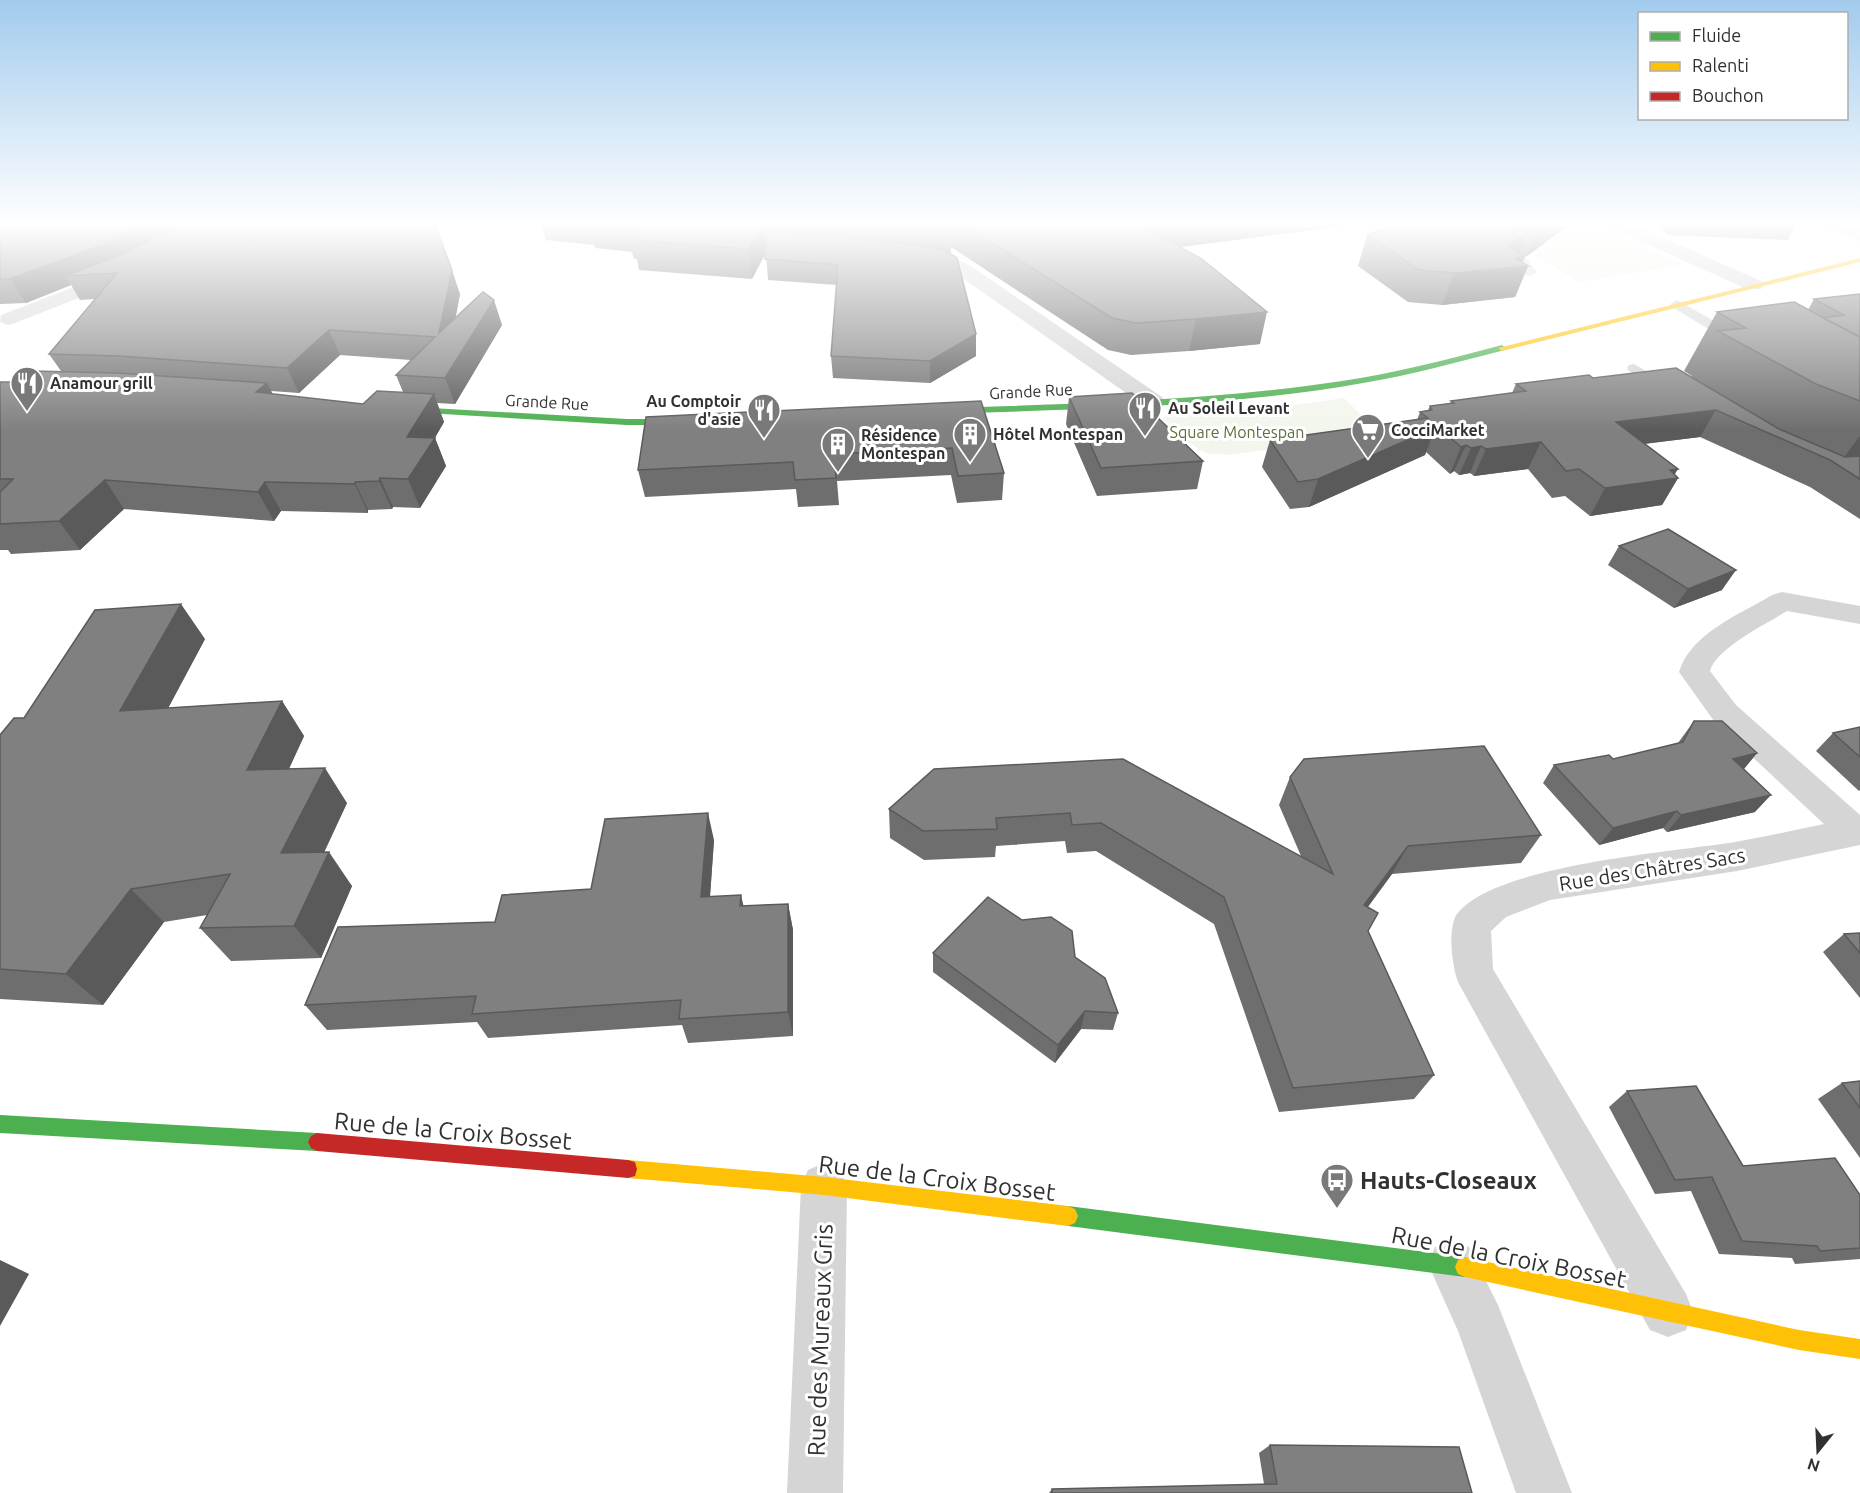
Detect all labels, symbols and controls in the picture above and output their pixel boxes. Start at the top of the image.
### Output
legend [1638,12,1848,120]
text: Fluide [1692,25,1741,45]
text: Ralenti [1692,55,1749,75]
text: Bouchon [1692,85,1764,105]
restaurant icon: Anamour grill [9,365,45,412]
place label: Anamour grill [50,374,153,392]
street label: Grande Rue [989,380,1073,402]
restaurant icon: Au Soleil Levant [1127,390,1163,437]
street label: Grande Rue [505,391,589,413]
place label: Au Comptoir d'asie [646,392,741,428]
restaurant icon: Au Comptoir d'asie [746,392,782,439]
place label: Au Soleil Levant [1168,399,1290,417]
supermarket icon: CocciMarket [1350,412,1386,459]
building icon: Hôtel Montespan [952,416,988,463]
place label: CocciMarket [1391,421,1485,439]
park label: Square Montespan [1170,423,1304,441]
place label: Hôtel Montespan [993,425,1123,443]
building icon: Résidence Montespan [820,426,856,473]
place label: Résidence Montespan [861,426,945,462]
street label: Rue des Châtres Sacs [1557,843,1747,895]
street label: Rue de la Croix Bosset [333,1107,573,1155]
street label: Rue de la Croix Bosset [817,1150,1058,1206]
bus stop icon: Hauts-Closeaux [1319,1162,1355,1209]
place label: Hauts-Closeaux [1360,1167,1537,1194]
street label: Rue de la Croix Bosset [1389,1221,1629,1293]
street label: Rue des Mureaux Gris [802,1223,838,1457]
north arrow [1788,1421,1848,1481]
text: N [1805,1455,1822,1476]

